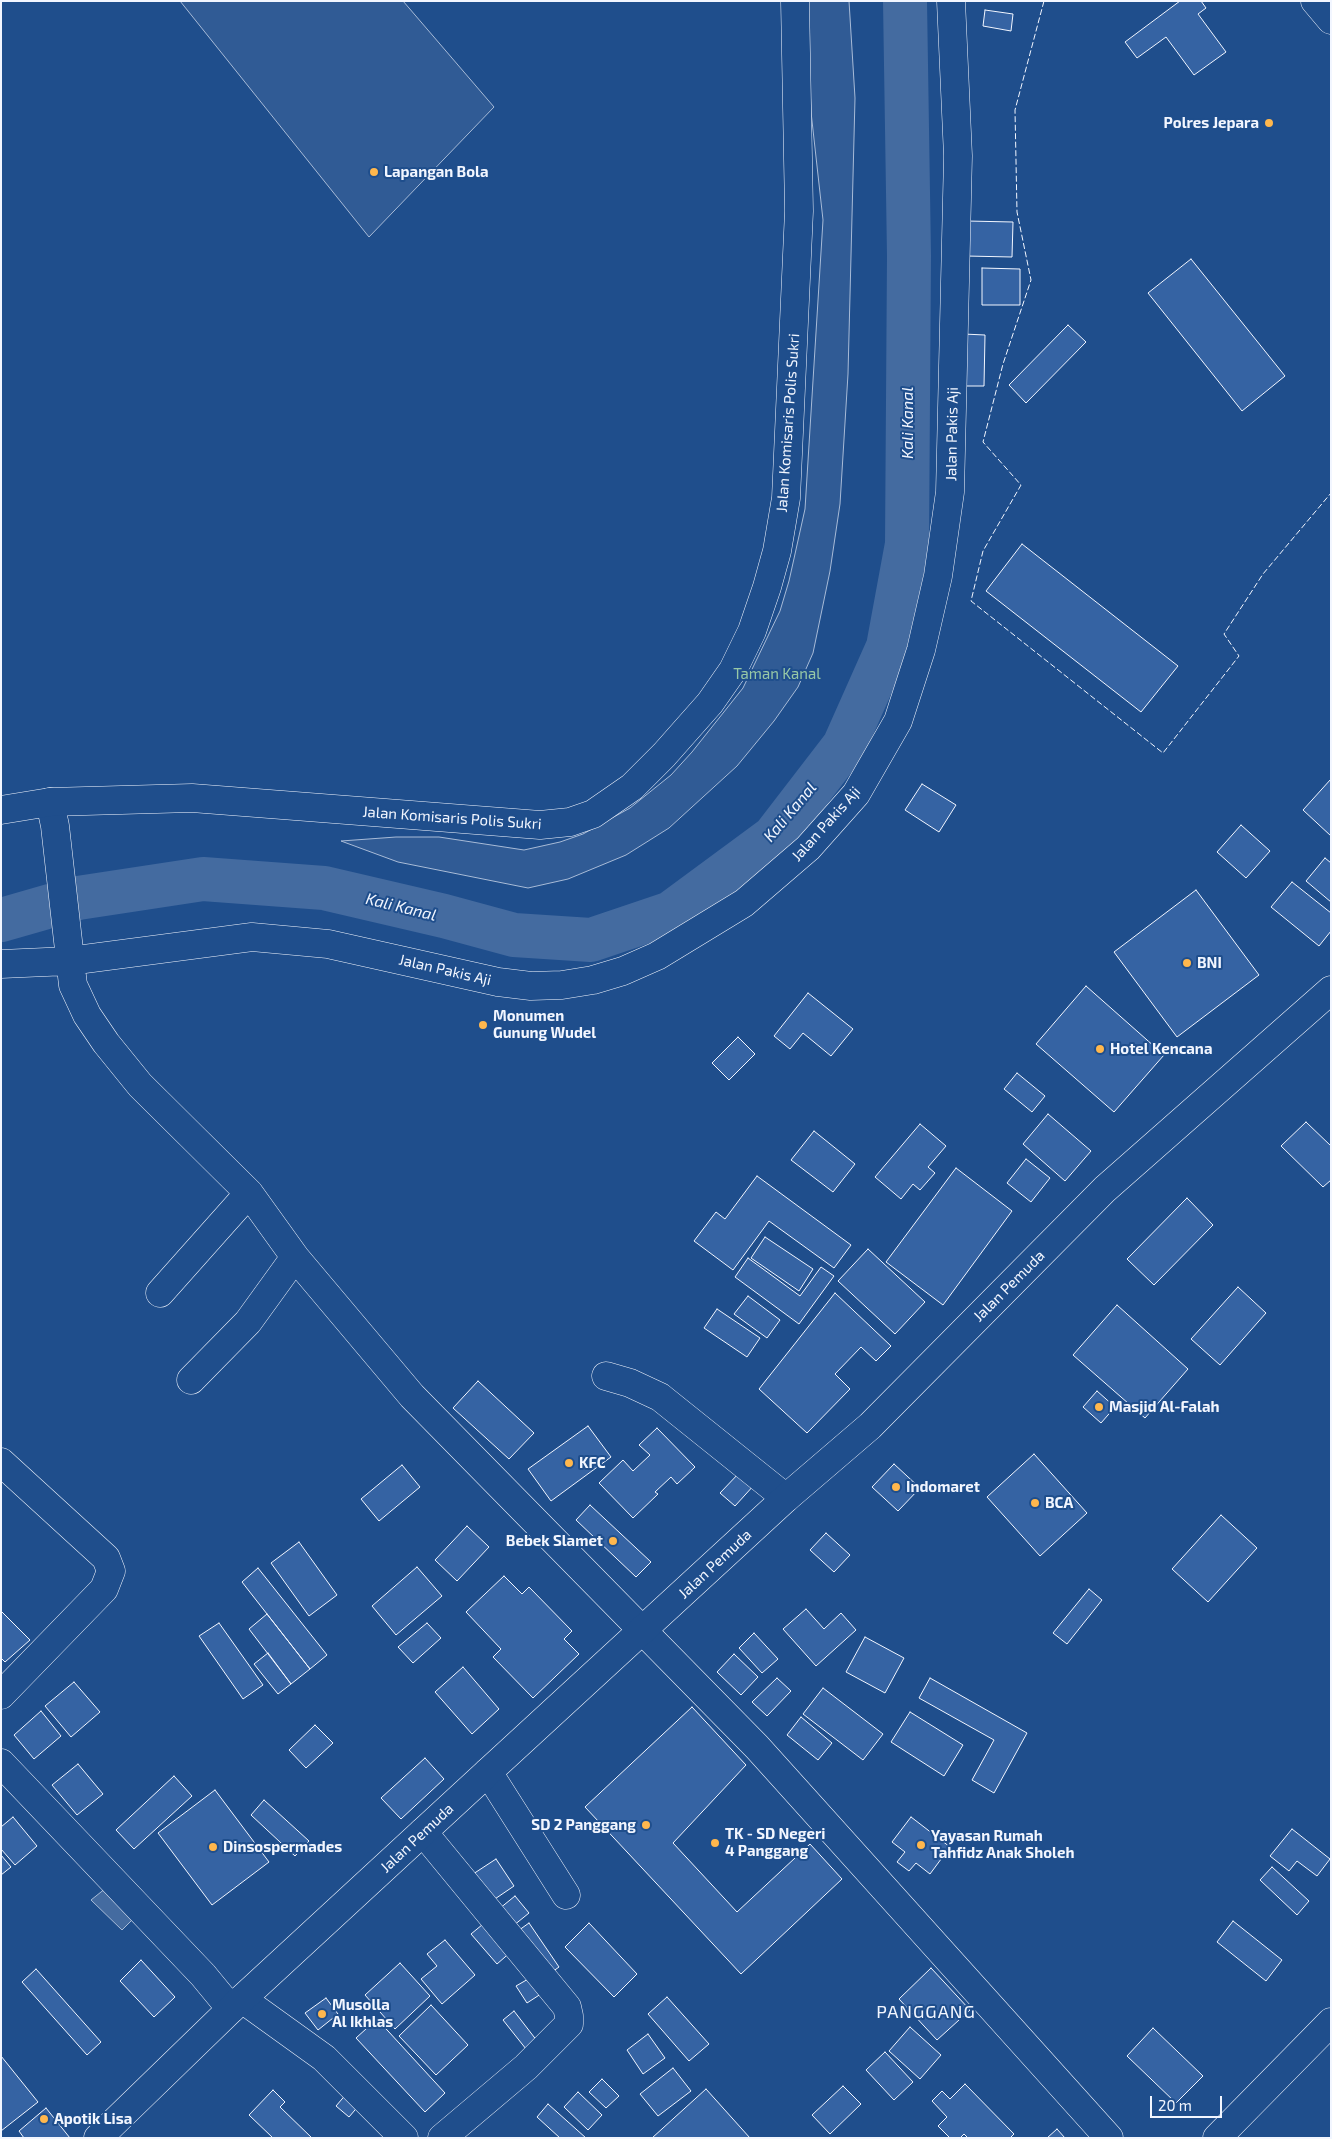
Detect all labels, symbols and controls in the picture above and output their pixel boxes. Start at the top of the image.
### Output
place label: Polres Jepara [1164,114,1259,132]
marker: Polres Jepara [1263,117,1275,129]
place label: Lapangan Bola [384,163,489,181]
marker: Lapangan Bola [368,166,380,178]
street label: Jalan Komisaris Polis Sukri [773,333,803,513]
water label: Kali Kanal [898,387,918,459]
street label: Jalan Pakis Aji [942,387,962,481]
park label: Taman Kanal [733,665,821,683]
water label: Kali Kanal [759,778,821,846]
street label: Jalan Pakis Aji [788,783,864,865]
street label: Jalan Komisaris Polis Sukri [362,803,542,833]
water label: Kali Kanal [364,889,438,925]
street label: Jalan Pakis Aji [397,951,493,989]
place label: BNI [1197,954,1222,972]
marker: BNI [1181,957,1193,969]
place label: Monumen Gunung Wudel [493,1007,596,1042]
marker: Monumen Gunung Wudel [477,1019,489,1031]
place label: Hotel Kencana [1110,1040,1212,1058]
marker: Hotel Kencana [1094,1043,1106,1055]
street label: Jalan Pemuda [970,1247,1048,1325]
place label: Masjid Al-Falah [1109,1398,1220,1416]
marker: Masjid Al-Falah [1093,1401,1105,1413]
place label: KFC [579,1454,606,1472]
marker: KFC [563,1457,575,1469]
place label: Indomaret [906,1478,980,1496]
marker: Indomaret [890,1481,902,1493]
place label: BCA [1045,1494,1073,1512]
marker: BCA [1029,1497,1041,1509]
street label: Jalan Pemuda [675,1526,755,1602]
place label: Bebek Slamet [506,1532,603,1550]
marker: Bebek Slamet [607,1535,619,1547]
street label: Jalan Pemuda [377,1800,457,1876]
place label: SD 2 Panggang [531,1816,636,1834]
marker: SD 2 Panggang [640,1819,652,1831]
place label: TK - SD Negeri 4 Panggang [725,1825,825,1860]
place label: Yayasan Rumah Tahfidz Anak Sholeh [931,1827,1074,1862]
marker: TK - SD Negeri 4 Panggang [709,1837,721,1849]
place label: Dinsospermades [223,1838,342,1856]
marker: Yayasan Rumah Tahfidz Anak Sholeh [915,1839,927,1851]
marker: Dinsospermades [207,1841,219,1853]
place label: Musolla Al Ikhlas [332,1996,393,2031]
district label: PANGGANG [875,2001,977,2023]
marker: Musolla Al Ikhlas [316,2008,328,2020]
scale bar [1152,2086,1224,2118]
text: 20 m [1158,2096,1192,2114]
place label: Apotik Lisa [54,2110,132,2128]
marker: Apotik Lisa [38,2113,50,2125]

